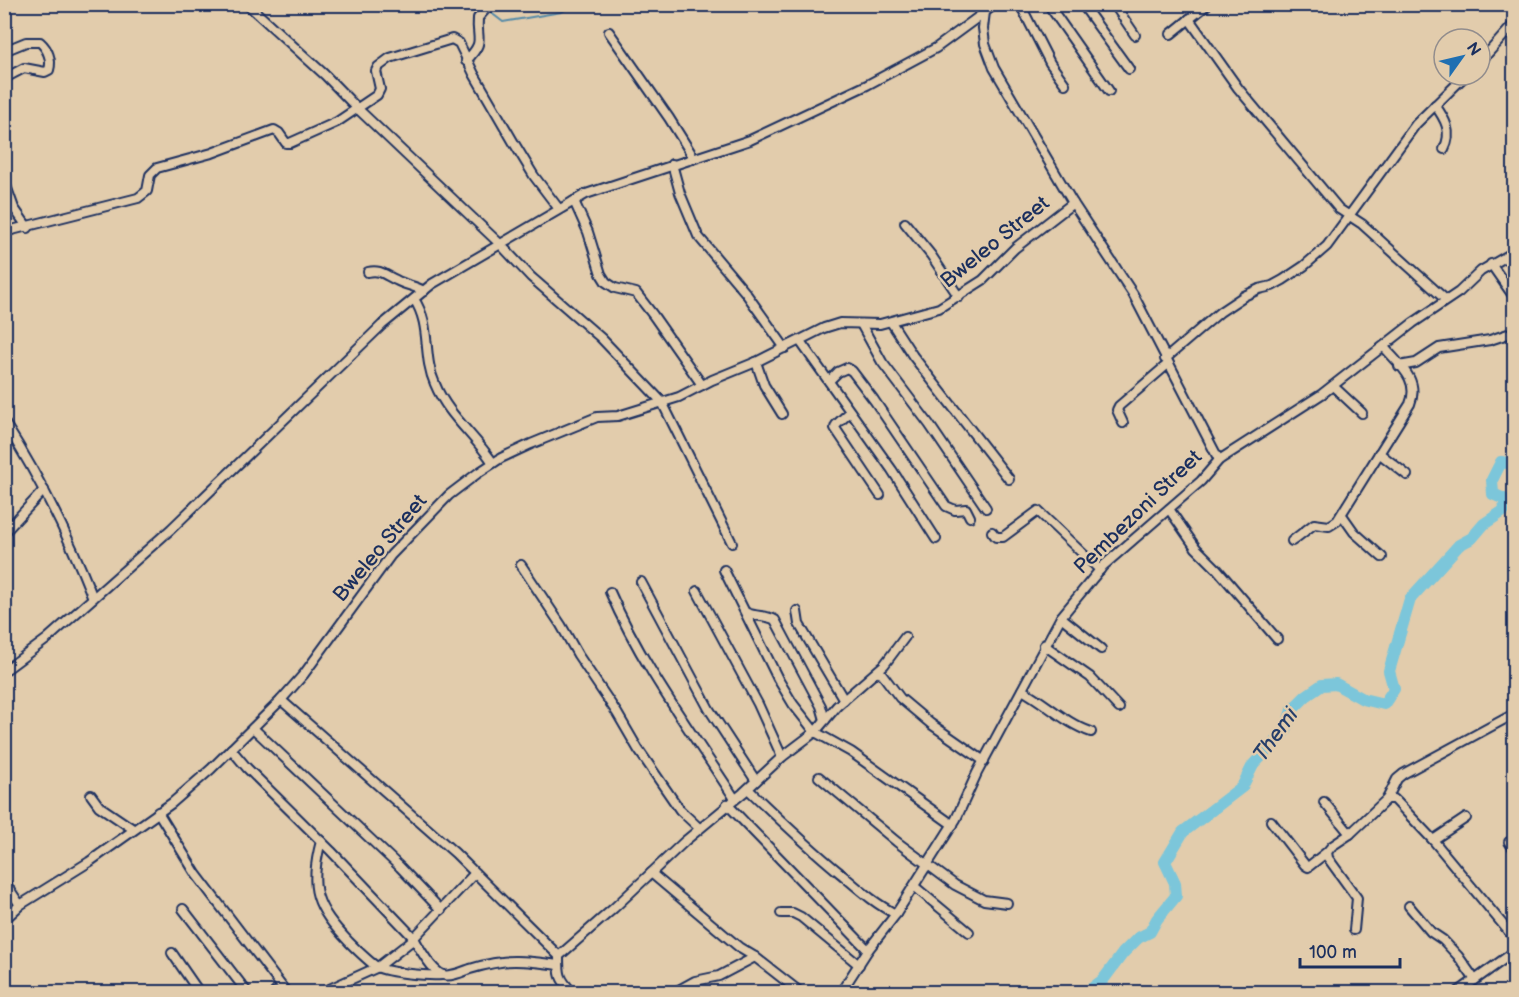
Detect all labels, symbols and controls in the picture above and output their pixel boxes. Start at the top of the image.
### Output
north arrow [1432,27,1492,87]
text: N [1462,39,1484,60]
street label: Bweleo Street [936,190,1055,293]
street label: Pembezoni Street [1069,444,1208,579]
street label: Bweleo Street [328,489,433,607]
water label: Themi [1248,702,1305,767]
scale bar [1300,931,1400,969]
text: 100 m [1309,942,1357,963]

